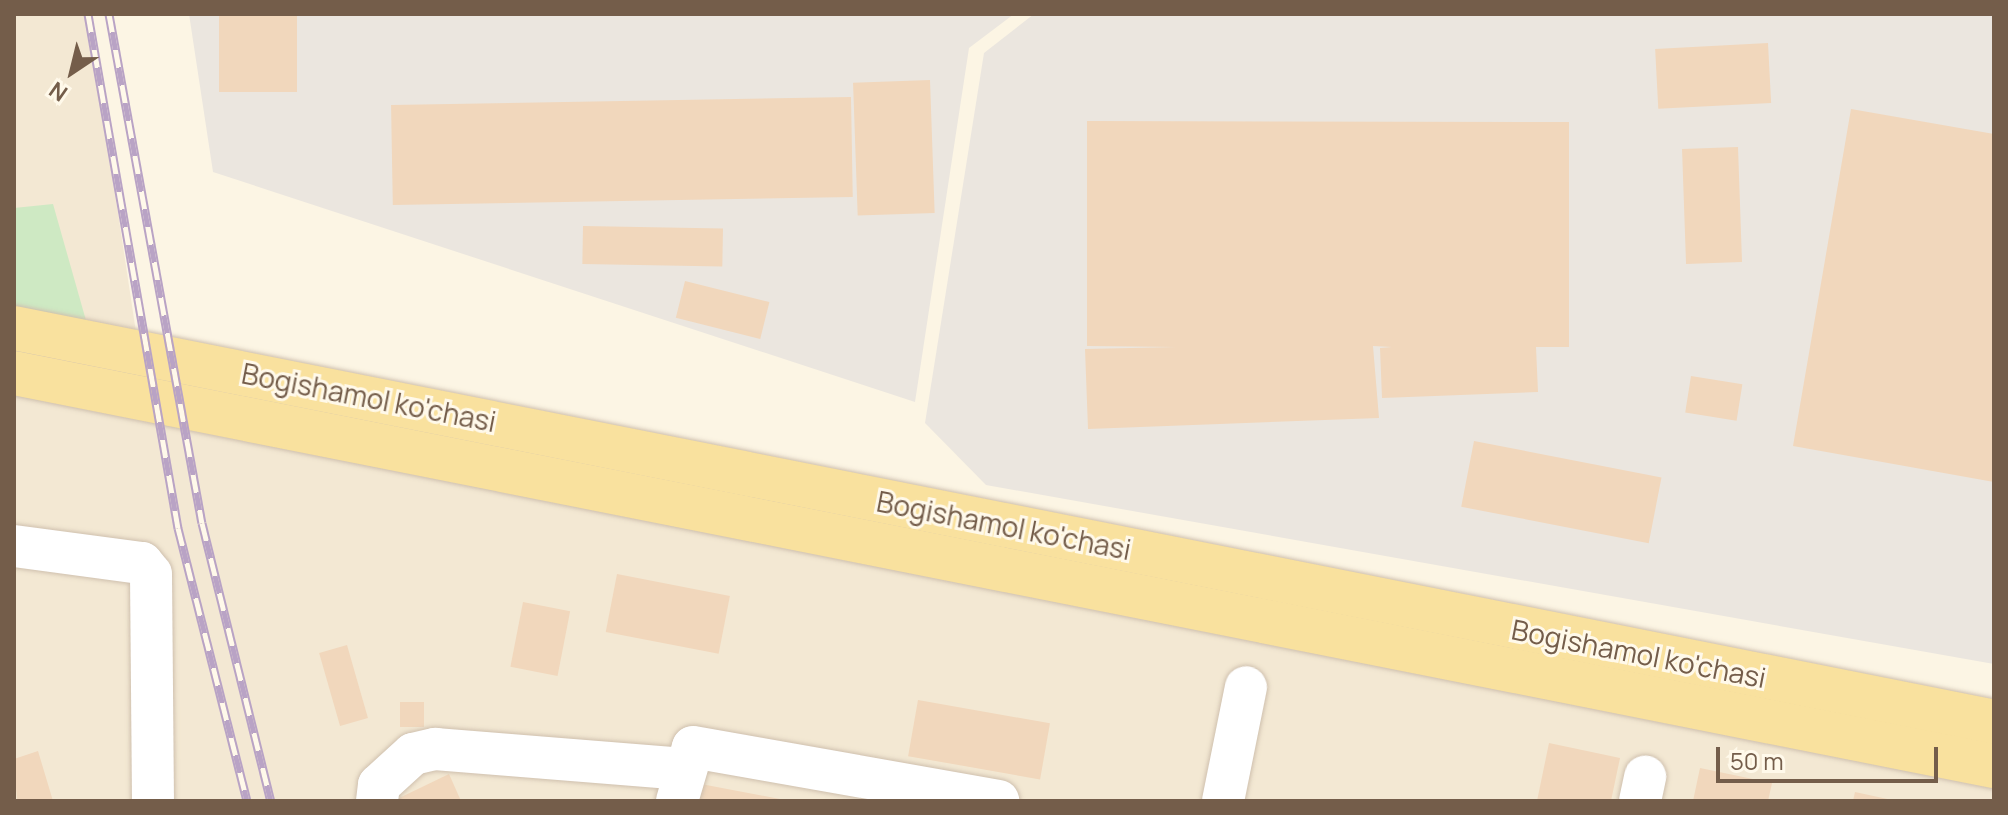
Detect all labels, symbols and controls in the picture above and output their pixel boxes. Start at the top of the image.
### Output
north arrow [32,32,112,112]
text: N [43,75,73,108]
street label: Bogishamol ko'chasi [239,356,499,438]
street label: Bogishamol ko'chasi [874,484,1134,566]
street label: Bogishamol ko'chasi [1509,612,1769,694]
scale bar [1720,731,1942,781]
text: 50 m [1730,744,1784,777]

